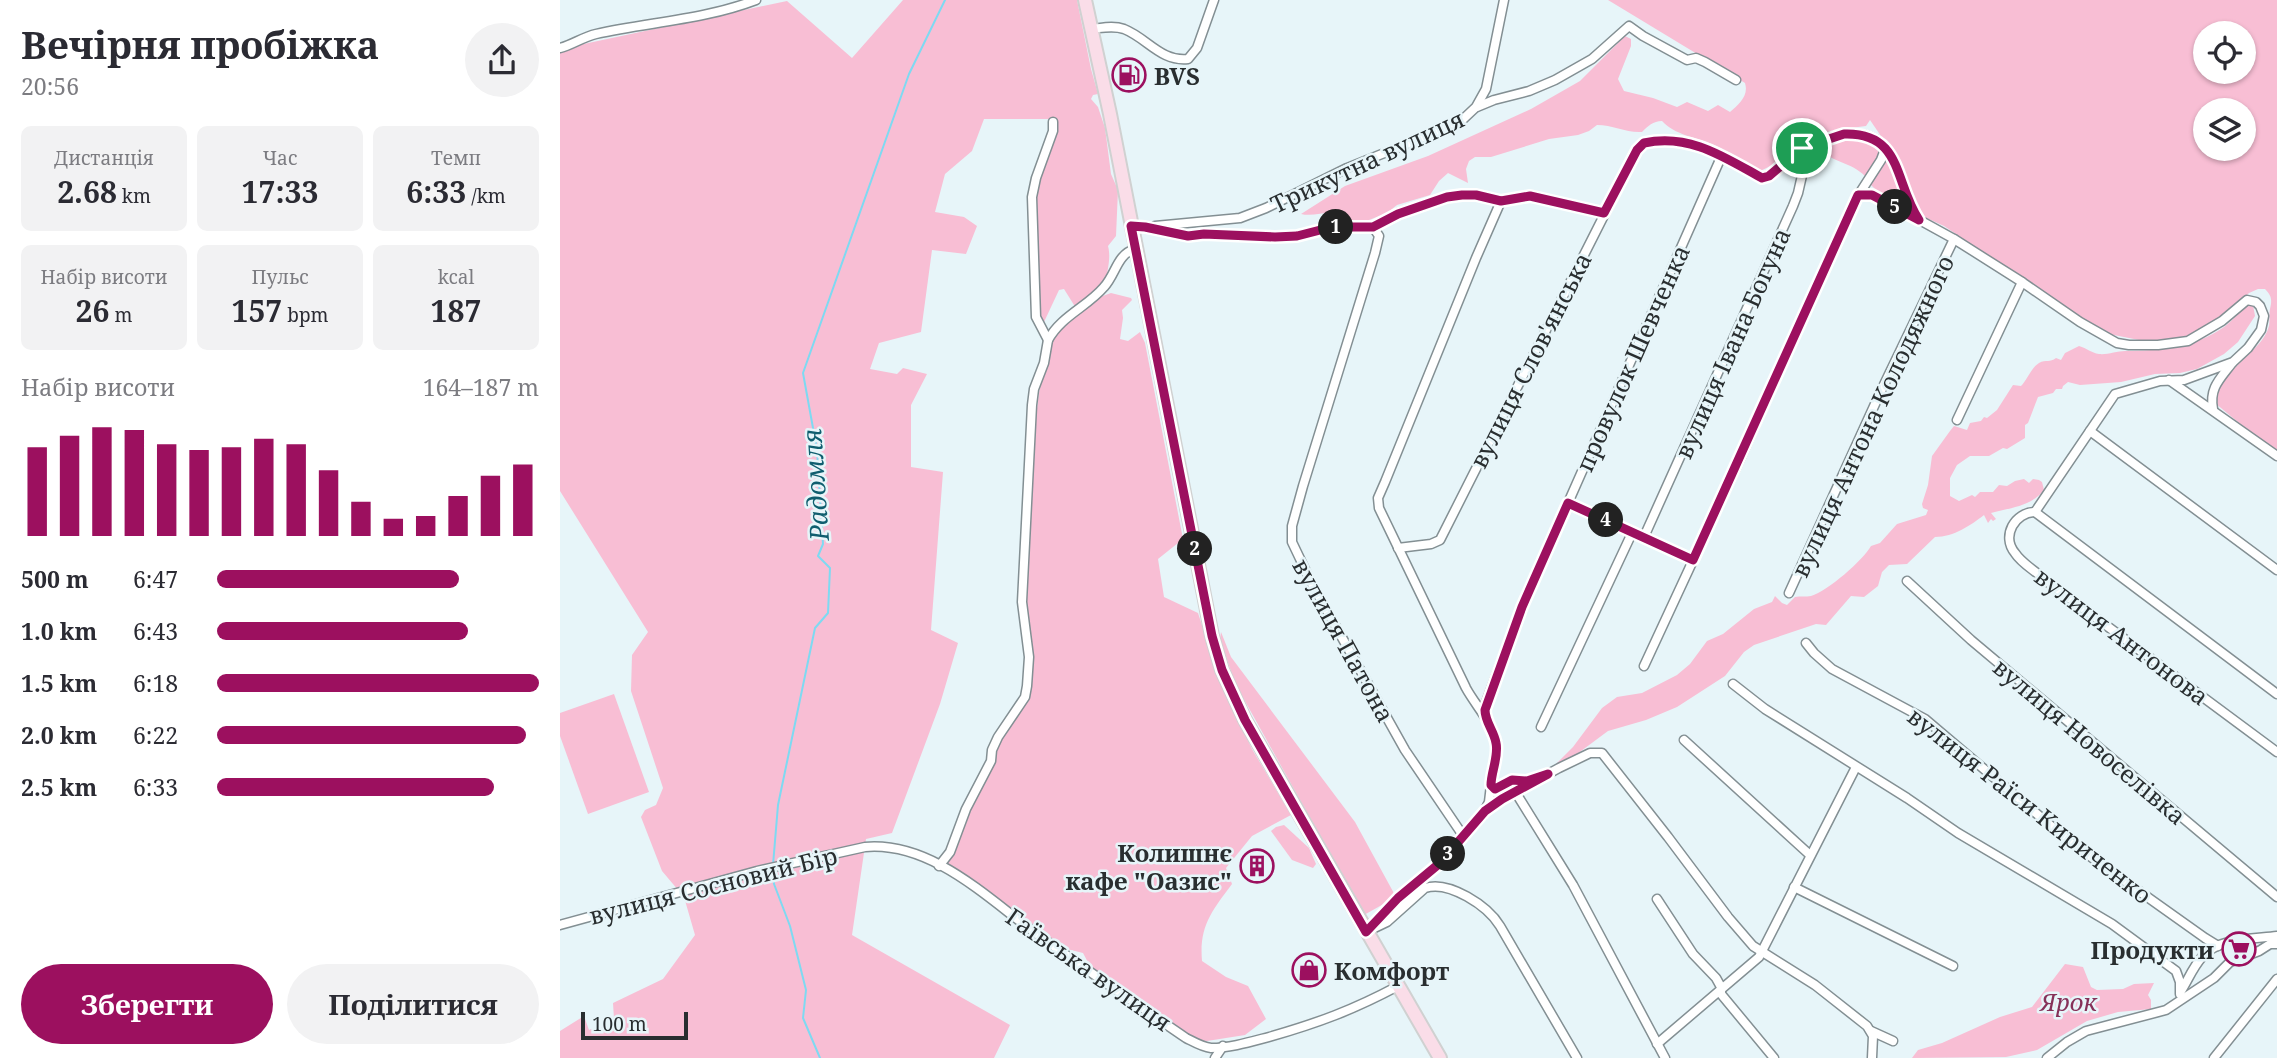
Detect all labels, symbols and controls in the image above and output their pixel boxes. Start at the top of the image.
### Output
text: Вечірня пробіжка [21,18,379,70]
map controls [2193,21,2256,161]
button: locate [2193,21,2256,84]
button: share [465,23,539,97]
fuel station icon: BVS [1110,56,1148,94]
place label: BVS [1154,59,1200,92]
text: 20:56 [21,70,79,102]
button: layers [2193,98,2256,161]
street label: Трикутна вулиця [1265,102,1469,220]
pin [1772,118,1832,178]
icon: arrive [1783,129,1821,167]
text: Дистанція [54,145,154,171]
text: Час [263,145,297,171]
text: Темп [431,145,481,171]
text: 2.68 [57,171,117,212]
text: 17:33 [242,171,318,212]
text: 6:33 [406,171,466,212]
text: km [117,183,151,209]
text: /km [466,183,506,209]
pin: 5 [1878,190,1912,224]
text: 5 [1889,193,1900,219]
pin: 1 [1318,210,1354,244]
text: 1 [1330,213,1341,239]
street label: вулиця Івана Богуна [1666,222,1798,464]
street label: провулок Шевченка [1567,239,1697,477]
street label: вулиця Слов'янська [1461,247,1599,473]
street label: вулиця Антона Колодяжного [1783,250,1961,582]
text: Набір висоти [40,264,168,290]
text: Пульс [252,264,308,290]
text: kcal [438,264,474,290]
text: 26 [76,290,110,331]
text: 157 [231,290,282,331]
text: 187 [431,290,481,331]
text: m [110,302,132,328]
text: bpm [282,302,329,328]
text: Набір висоти [21,371,175,403]
text: 164–187 m [423,371,539,403]
water label: Радомля [793,428,837,543]
pin: 4 [1588,503,1624,538]
text: 4 [1600,506,1611,532]
pin: 2 [1178,532,1212,566]
text: 2 [1189,535,1200,561]
street label: вулиця Патона [1285,552,1403,728]
street label: вулиця Антонова [2028,560,2216,712]
text: 500 m [21,563,89,595]
text: 6:47 [133,563,178,595]
text: 1.0 km [21,615,97,647]
text: 6:43 [133,615,178,647]
street label: вулиця Новоселівка [1986,650,2194,832]
text: 1.5 km [21,667,97,699]
text: 6:18 [133,667,178,699]
street label: вулиця Раїси Кириченко [1901,699,2159,911]
text: 2.0 km [21,719,97,751]
text: 6:22 [133,719,178,751]
text: 2.5 km [21,771,97,803]
text: 6:33 [133,771,178,803]
place label: Колишнє кафе "Оазис" [1065,836,1232,897]
pin: 3 [1430,836,1466,872]
street label: вулиця Сосновий Бір [586,838,840,932]
text: 3 [1442,840,1453,866]
building icon: Колишнє кафе "Оазис" [1238,847,1276,885]
street label: Гаївська вулиця [1000,900,1178,1038]
supermarket icon: Продукти [2220,930,2258,968]
place label: Продукти [2091,933,2214,966]
shop icon: Комфорт [1290,951,1328,989]
place label: Комфорт [1334,954,1449,987]
button: Зберегти [21,964,273,1044]
button: Поділитися [287,964,539,1044]
park label: Ярок [2039,985,2099,1018]
scale bar [581,1009,688,1041]
text: 100 m [592,1011,647,1037]

